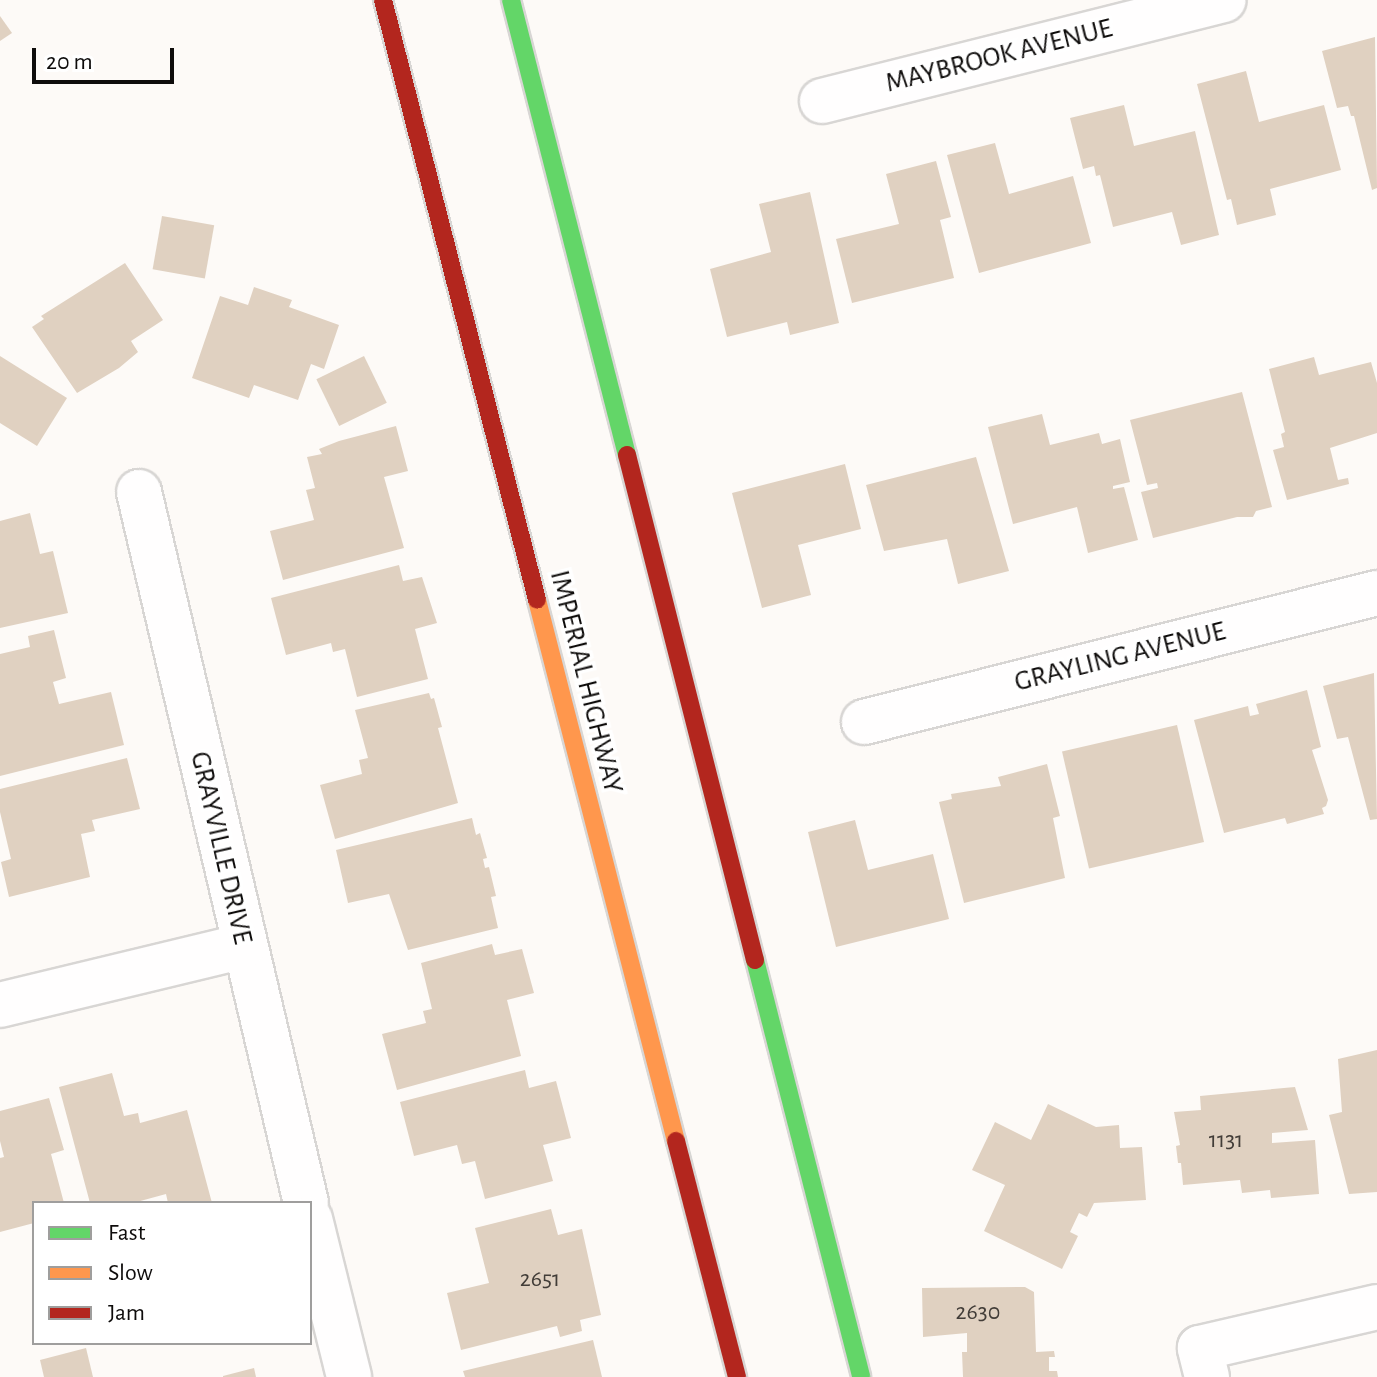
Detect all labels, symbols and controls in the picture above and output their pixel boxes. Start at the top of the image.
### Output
street label: MAYBROOK AVENUE [882,12,1116,100]
scale bar [36,32,178,82]
text: 20 m [46,50,93,74]
street label: IMPERIAL HIGHWAY [542,567,630,797]
street label: GRAYLING AVENUE [1011,615,1229,699]
street label: GRAYVILLE DRIVE [183,748,259,948]
house number: 1131 [1209,1127,1243,1155]
legend [32,1201,312,1345]
text: Fast [108,1221,145,1245]
text: Slow [108,1261,153,1285]
house number: 2651 [520,1266,560,1294]
house number: 2630 [956,1299,1000,1327]
text: Jam [108,1301,145,1325]

